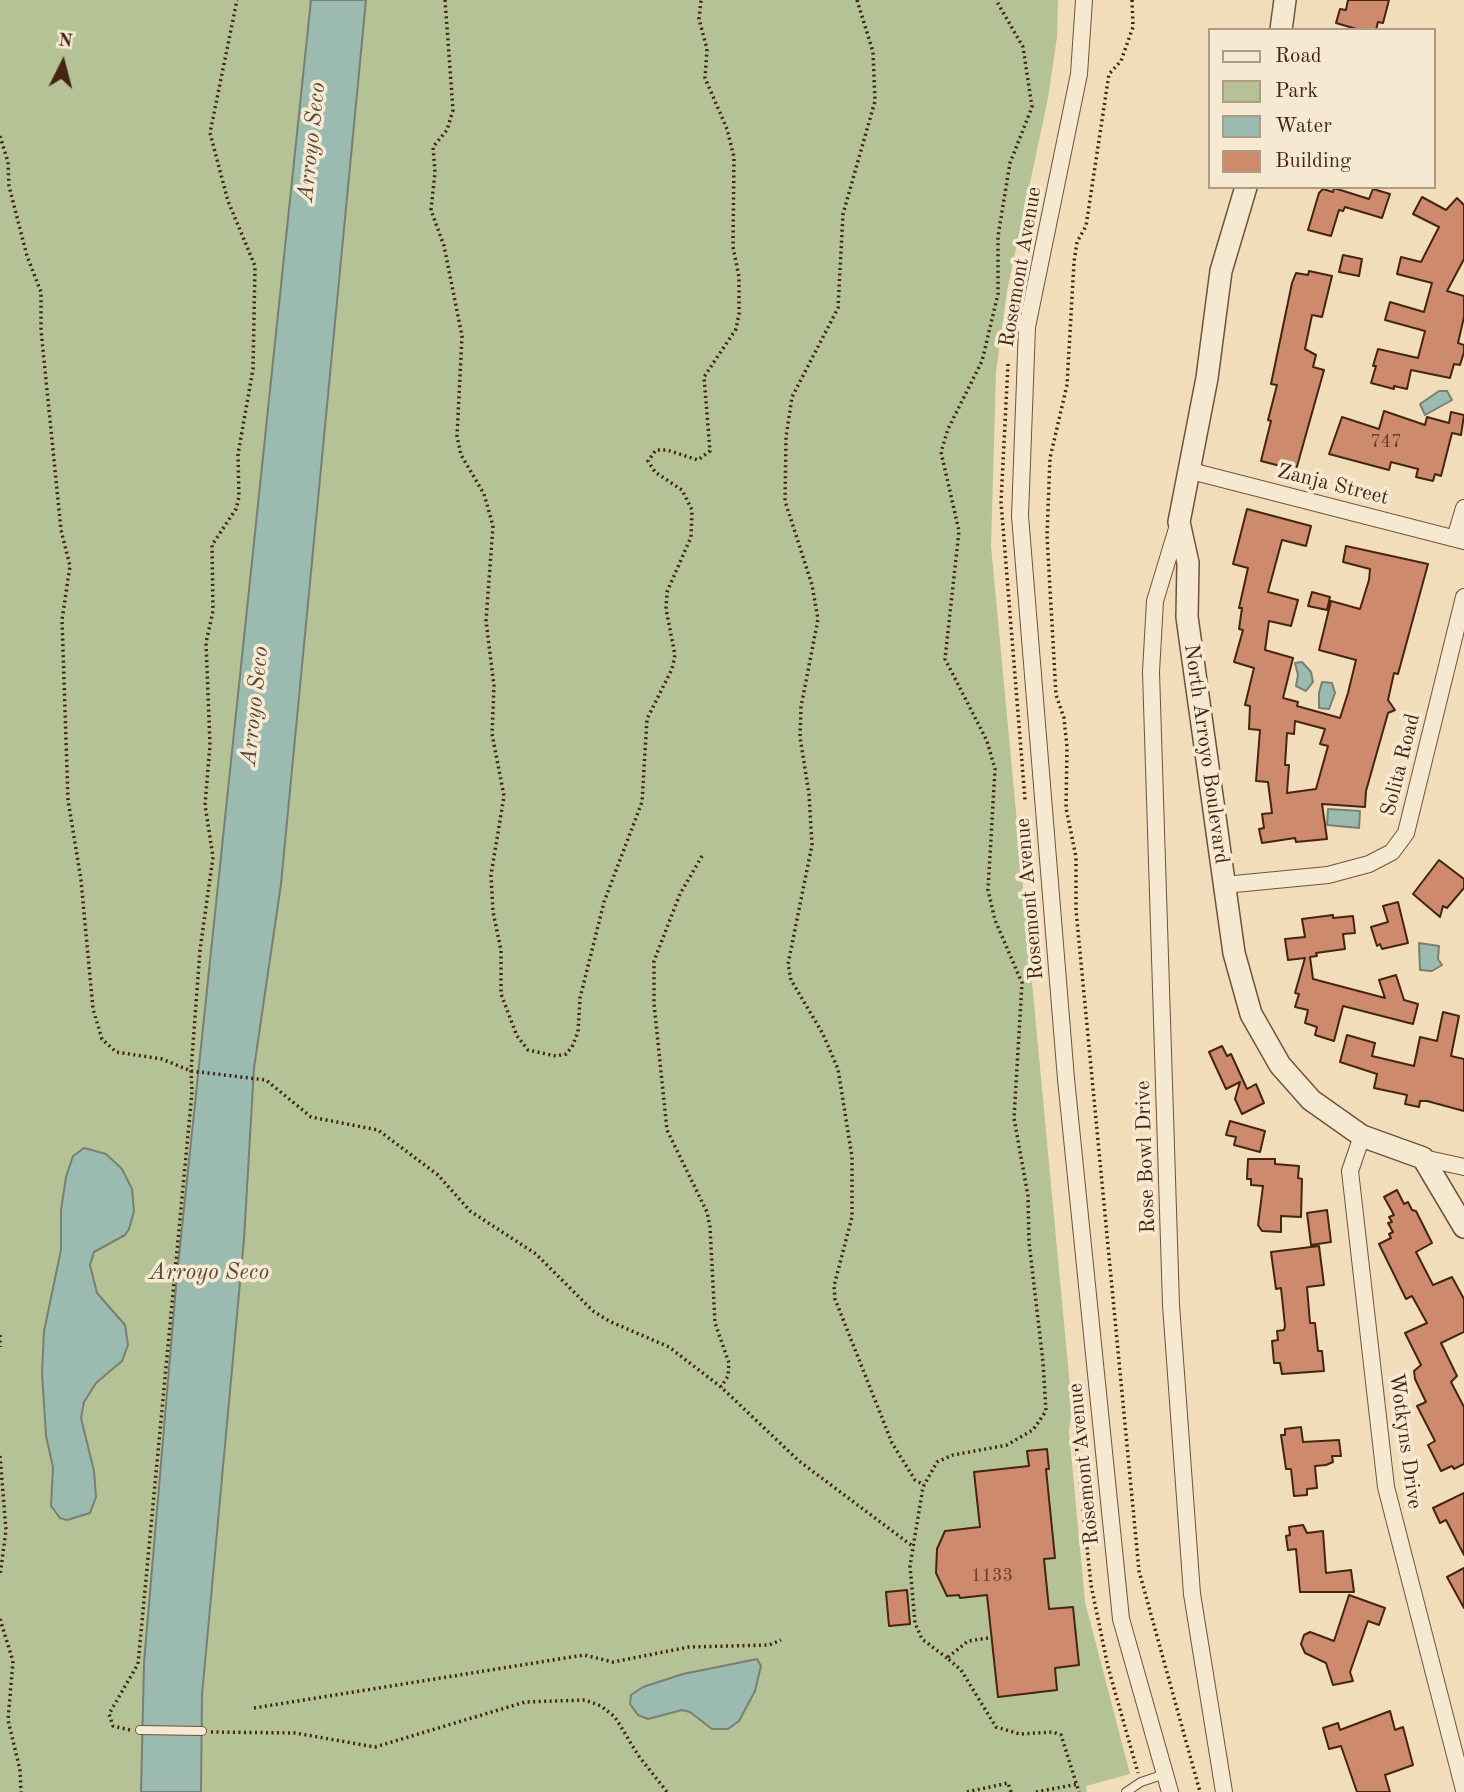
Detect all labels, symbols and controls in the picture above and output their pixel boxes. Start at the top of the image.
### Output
north arrow [28,28,98,98]
legend [1208,28,1436,189]
text: N [57,31,73,52]
text: Road [1275,46,1322,67]
water label: Arroyo Seco [292,81,332,203]
text: Park [1275,81,1318,102]
text: Water [1275,116,1332,137]
text: Building [1275,151,1351,172]
street label: Rosemont Avenue [994,185,1048,349]
house number: 747 [1370,431,1402,453]
street label: Zanja Street [1275,459,1391,511]
street label: North Arroyo Boulevard [1178,642,1234,866]
water label: Arroyo Seco [235,645,275,767]
street label: Solita Road [1376,711,1426,819]
street label: Rosemont Avenue [1010,817,1050,981]
street label: Rose Bowl Drive [1131,1080,1161,1234]
water label: Arroyo Seco [149,1259,269,1287]
street label: Wotkyns Drive [1383,1371,1427,1511]
street label: Rosemont Avenue [1063,1382,1105,1546]
house number: 1133 [971,1565,1013,1587]

